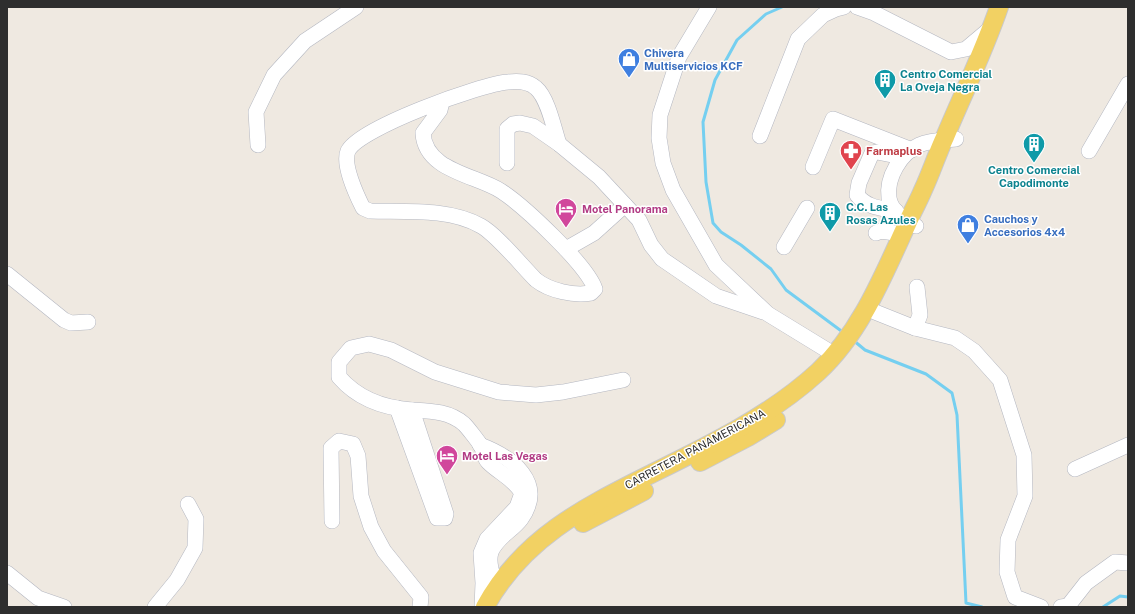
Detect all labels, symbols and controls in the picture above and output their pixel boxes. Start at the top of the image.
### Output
shop icon: Chivera Multiservicios KCF [616,46,642,79]
place label: Chivera Multiservicios KCF [644,47,743,72]
building icon: Centro Comercial La Oveja Negra [872,67,898,100]
place label: Centro Comercial La Oveja Negra [900,68,993,93]
building icon: Centro Comercial Capodimonte [1021,131,1047,164]
pharmacy icon: Farmaplus [838,138,864,171]
place label: Farmaplus [866,145,922,157]
place label: Centro Comercial Capodimonte [988,164,1080,189]
hotel icon: Motel Panorama [553,196,579,229]
building icon: C.C. Las Rosas Azules [817,200,843,233]
place label: C.C. Las Rosas Azules [846,201,916,226]
place label: Motel Panorama [582,203,668,215]
shop icon: Cauchos y Accesorios 4x4 [955,212,981,245]
place label: Cauchos y Accesorios 4x4 [984,213,1065,238]
street label: CARRETERA PANAMERICANA [623,407,767,491]
hotel icon: Motel Las Vegas [434,443,460,476]
place label: Motel Las Vegas [462,450,548,462]

